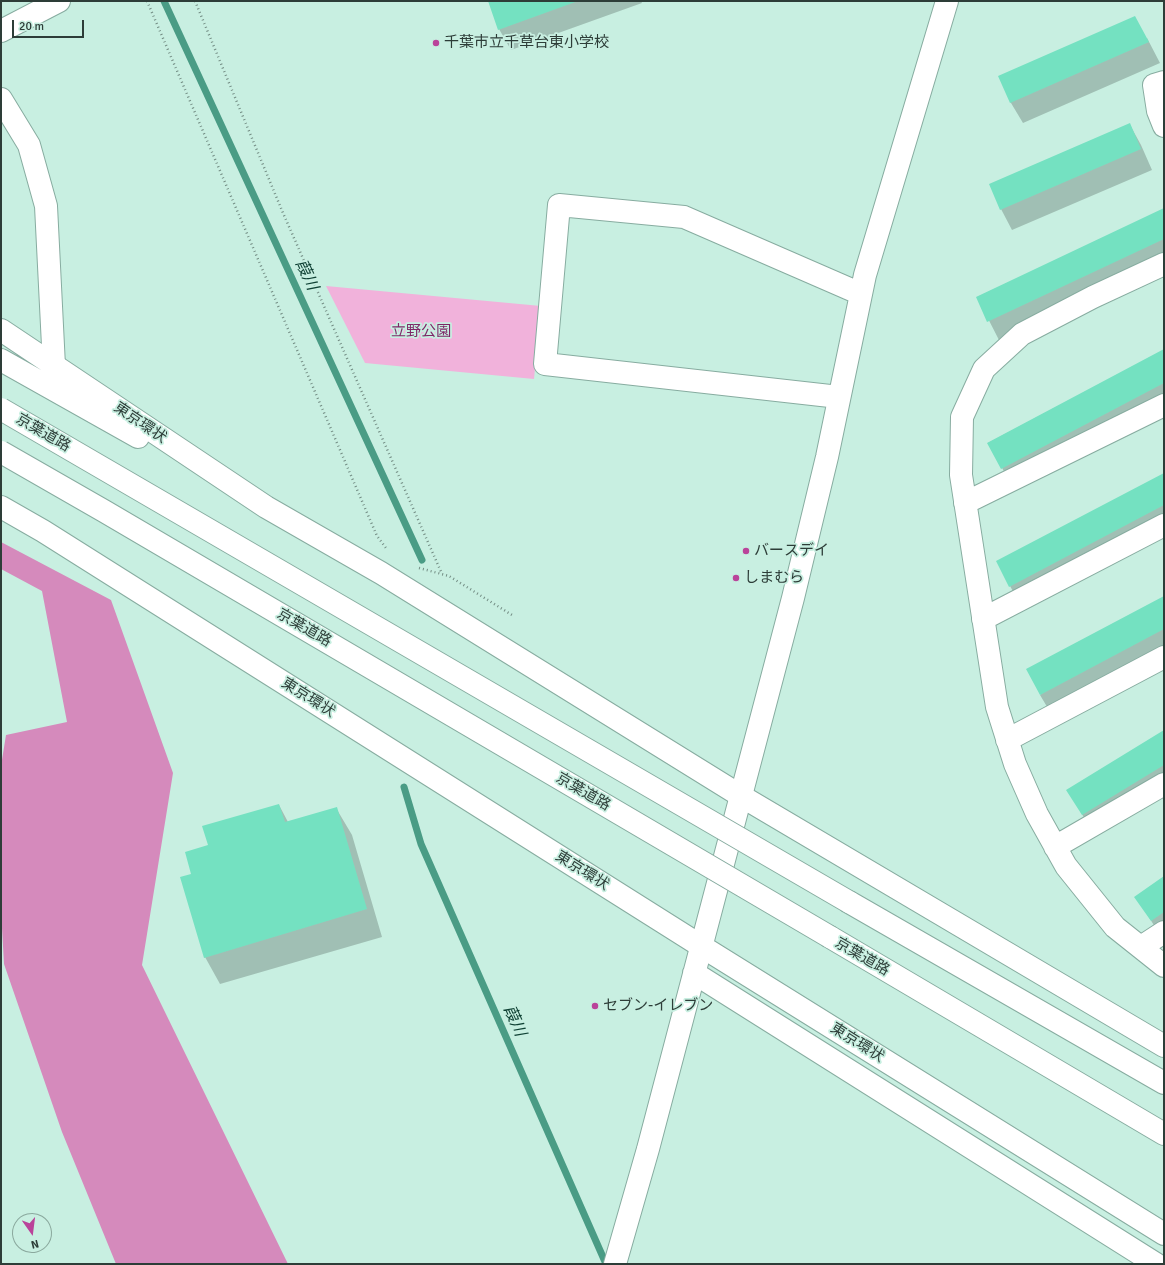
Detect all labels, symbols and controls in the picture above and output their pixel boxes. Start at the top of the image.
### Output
scale bar [14,12,86,38]
text: 20 m [19,19,44,34]
place label: 千葉市立千草台東小学校 [444,34,609,52]
marker: 千葉市立千草台東小学校 [431,38,441,48]
water label: 葭川 [291,256,321,294]
park label: 立野公園 [391,323,451,341]
street label: 東京環状 [110,399,170,447]
street label: 京葉道路 [13,410,73,456]
place label: バースデイ [754,542,829,560]
marker: バースデイ [741,546,751,556]
place label: しまむら [744,569,804,587]
marker: しまむら [731,573,741,583]
street label: 京葉道路 [274,605,334,651]
street label: 東京環状 [278,674,338,722]
street label: 京葉道路 [553,769,613,815]
street label: 東京環状 [552,847,612,895]
street label: 京葉道路 [832,934,892,980]
place label: セブン-イレブン [603,997,713,1015]
marker: セブン-イレブン [590,1001,600,1011]
water label: 葭川 [499,1002,529,1040]
street label: 東京環状 [827,1019,887,1067]
north arrow [12,1213,52,1253]
text: N [29,1237,40,1251]

